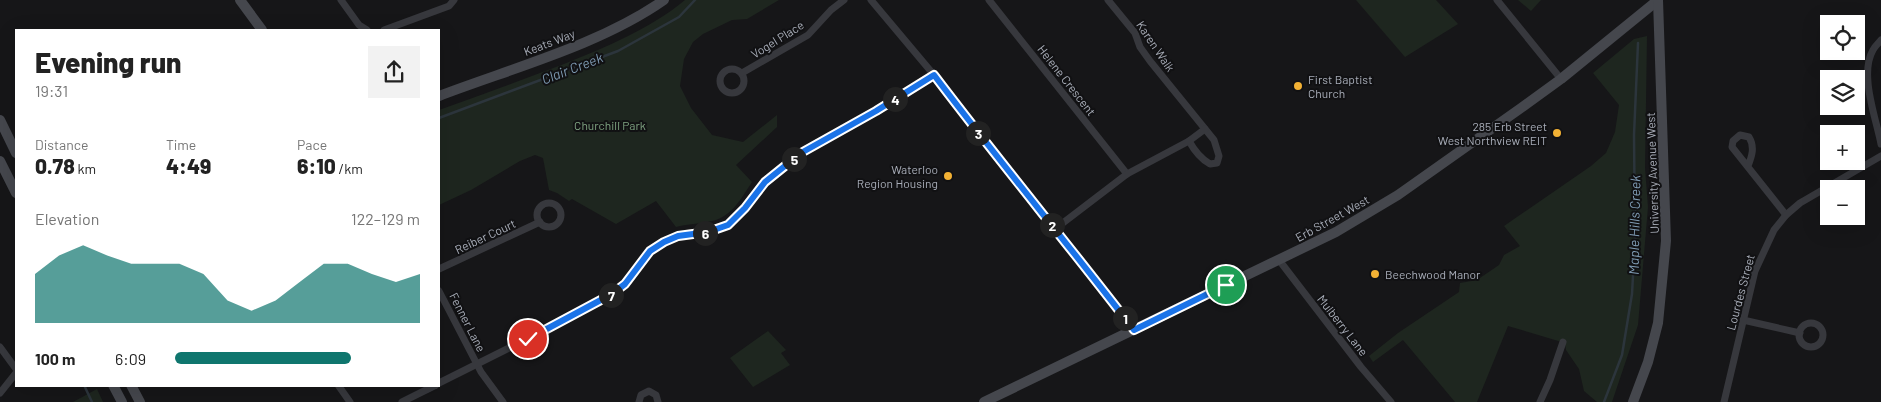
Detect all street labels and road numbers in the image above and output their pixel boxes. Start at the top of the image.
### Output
street label: Vogel Place [748,17,806,61]
street label: Karen Walk [1134,18,1178,74]
street label: Keats Way [521,26,577,58]
street label: Helene Crescent [1035,42,1099,118]
street label: University Avenue West [1643,112,1661,234]
street label: Erb Street West [1293,192,1371,244]
street label: Reiber Court [452,216,518,256]
street label: Lourdes Street [1723,253,1757,331]
street label: Fenner Lane [447,290,489,354]
street label: Mulberry Lane [1315,292,1371,358]

